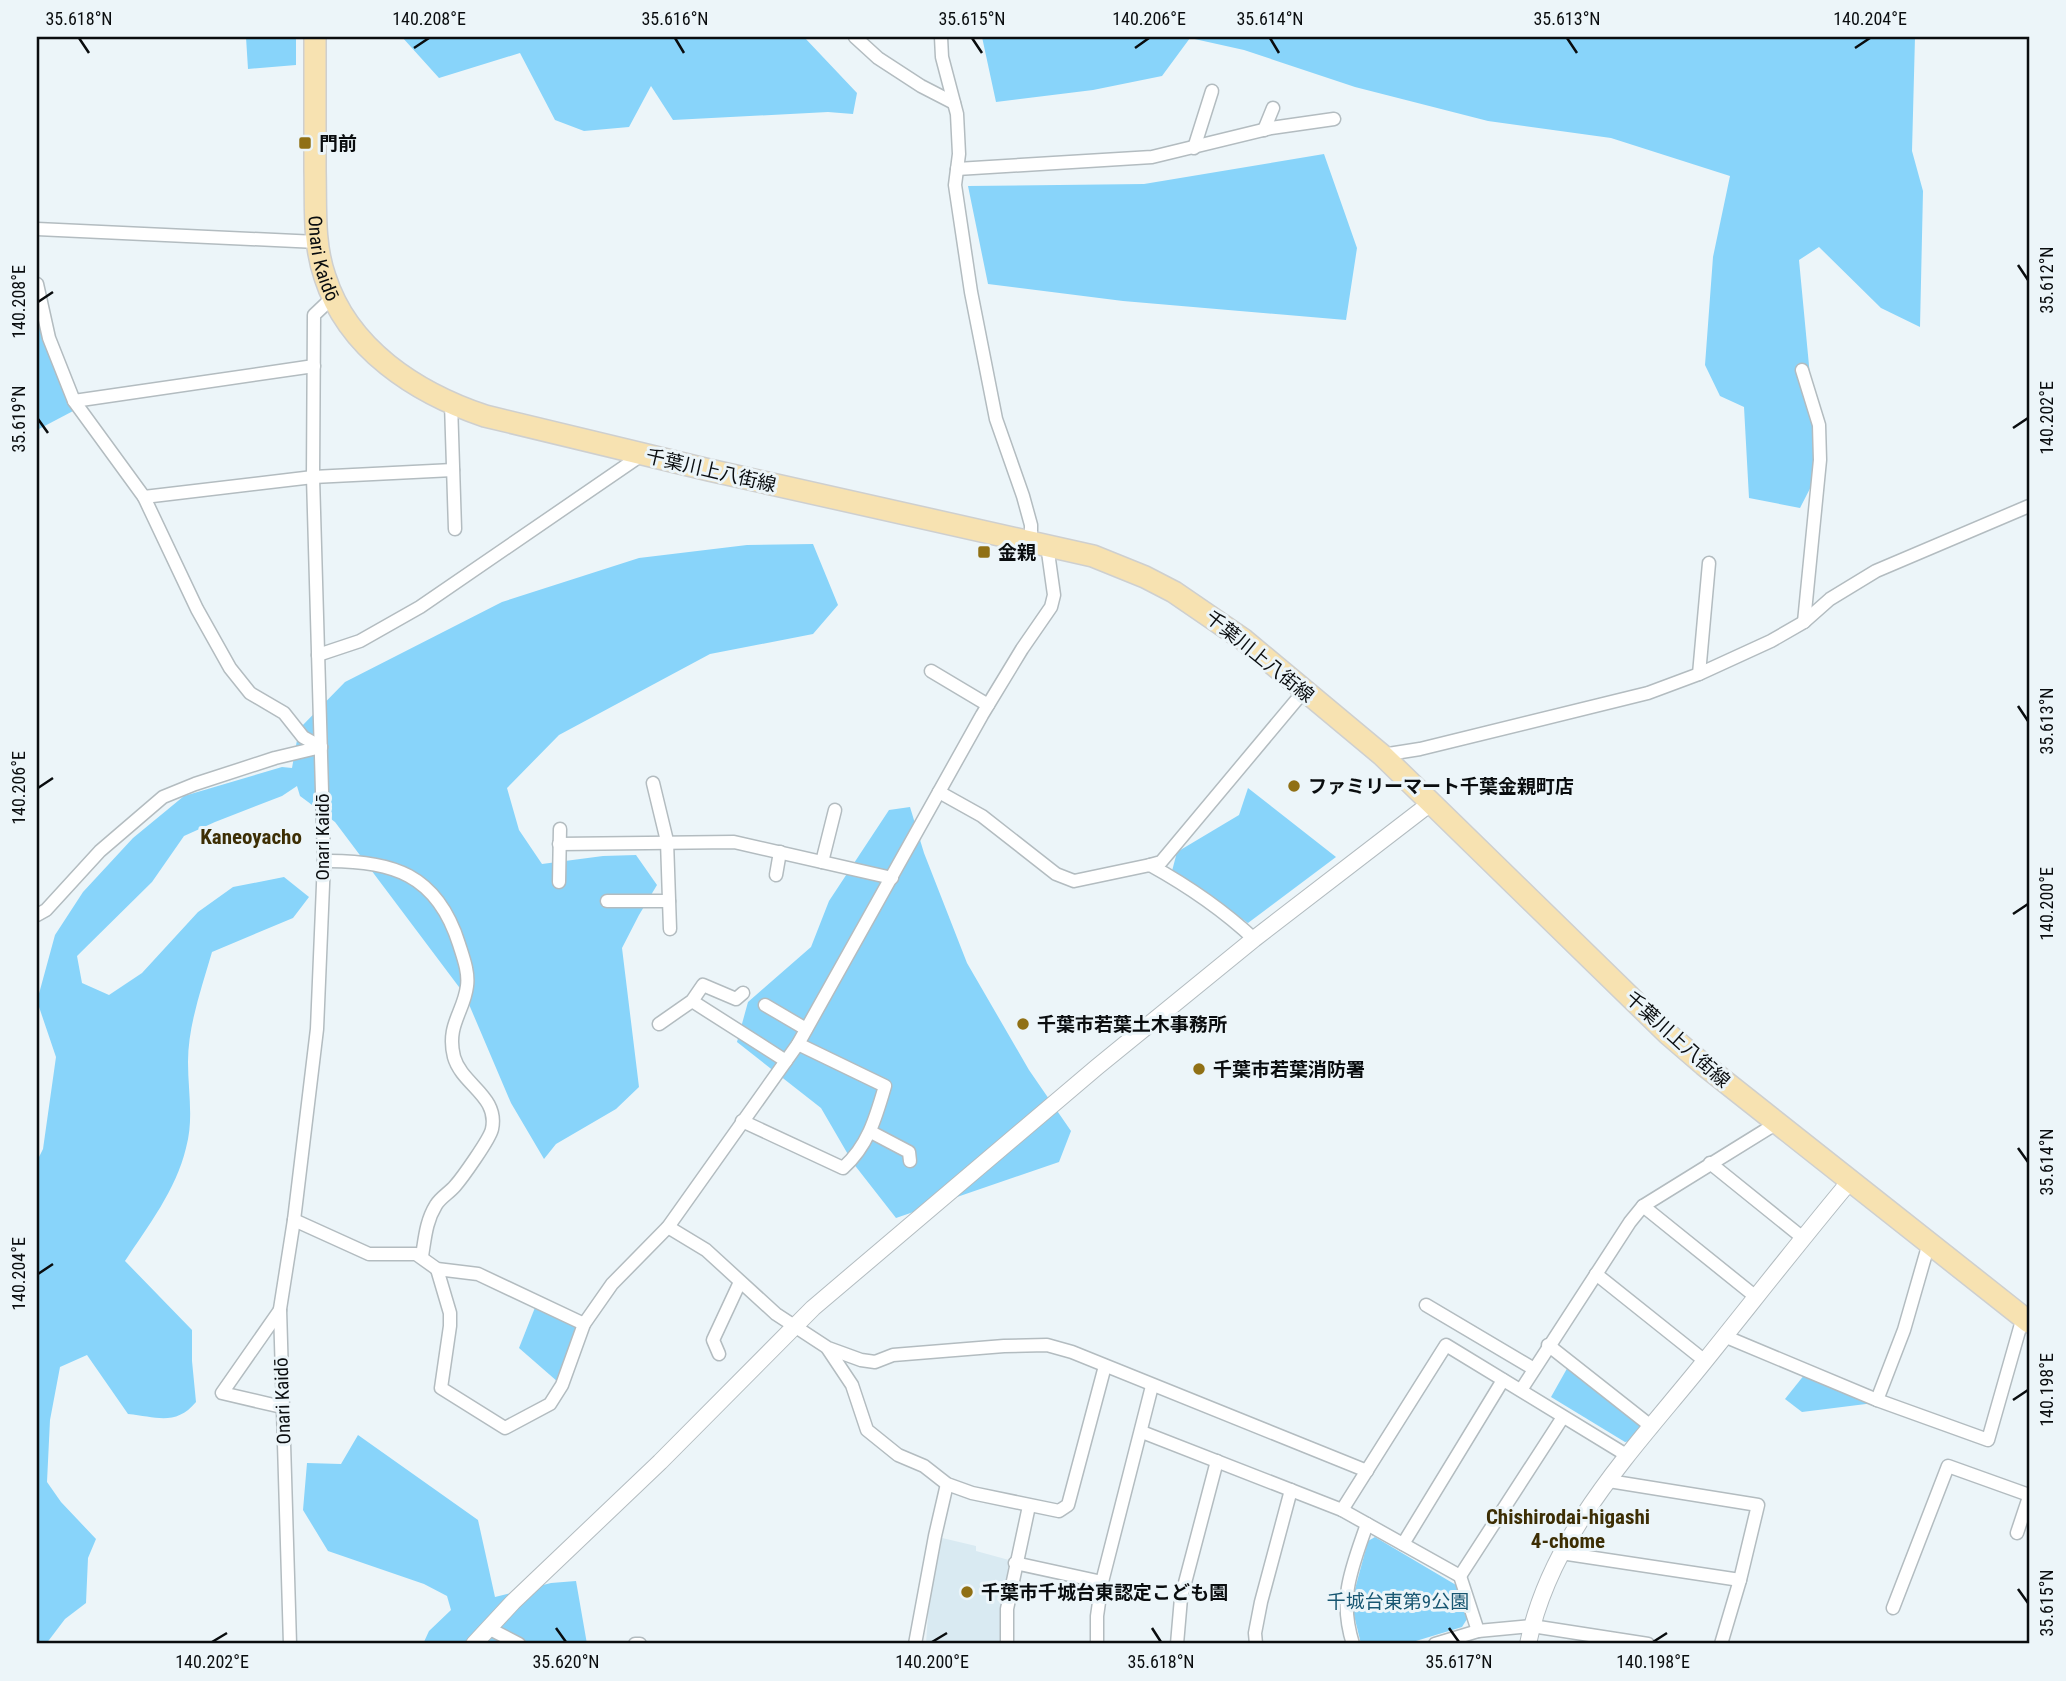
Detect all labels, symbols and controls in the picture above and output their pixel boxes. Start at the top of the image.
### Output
text: 35.618°N [45,8,113,29]
text: 140.208°E [392,8,466,29]
text: 35.616°N [641,8,709,29]
text: 35.615°N [938,8,1006,29]
text: 140.206°E [1112,8,1186,29]
text: 35.614°N [1236,8,1304,29]
text: 35.613°N [1533,8,1601,29]
text: 140.204°E [1833,8,1907,29]
place label: 門前 [319,132,357,155]
marker: 門前 [297,135,313,151]
street label: Onari Kaidō [304,215,344,305]
text: 35.612°N [2036,246,2057,314]
text: 140.208°E [8,265,29,339]
text: 140.202°E [2036,381,2057,455]
text: 35.619°N [8,385,29,453]
street label: 千葉川上八街線 [643,444,778,497]
place label: 金親 [998,541,1036,564]
marker: 金親 [976,544,992,560]
street label: 千葉川上八街線 [1201,606,1319,707]
text: 35.613°N [2036,687,2057,755]
text: 140.206°E [8,751,29,825]
place label: ファミリーマート千葉金親町店 [1308,775,1574,798]
marker: ファミリーマート千葉金親町店 [1286,778,1302,794]
street label: Onari Kaidō [311,793,334,881]
district label: Kaneoyacho [200,825,302,849]
text: 140.200°E [2036,867,2057,941]
street label: 千葉川上八街線 [1621,986,1735,1092]
place label: 千葉市若葉土木事務所 [1037,1013,1227,1036]
marker: 千葉市若葉土木事務所 [1015,1016,1031,1032]
place label: 千葉市若葉消防署 [1213,1058,1365,1081]
marker: 千葉市若葉消防署 [1191,1061,1207,1077]
text: 35.614°N [2036,1128,2057,1196]
text: 140.204°E [8,1237,29,1311]
text: 140.198°E [2036,1353,2057,1427]
street label: Onari Kaidō [269,1357,296,1445]
district label: Chishirodai-higashi 4-chome [1486,1505,1650,1553]
text: 35.615°N [2036,1569,2057,1637]
place label: 千葉市千城台東認定こども園 [981,1581,1228,1604]
marker: 千葉市千城台東認定こども園 [959,1584,975,1600]
park label: 千城台東第9公園 [1327,1590,1469,1613]
text: 140.202°E [175,1651,249,1672]
text: 35.620°N [532,1651,600,1672]
text: 140.200°E [895,1651,969,1672]
text: 35.618°N [1127,1651,1195,1672]
text: 35.617°N [1425,1651,1493,1672]
text: 140.198°E [1616,1651,1690,1672]

